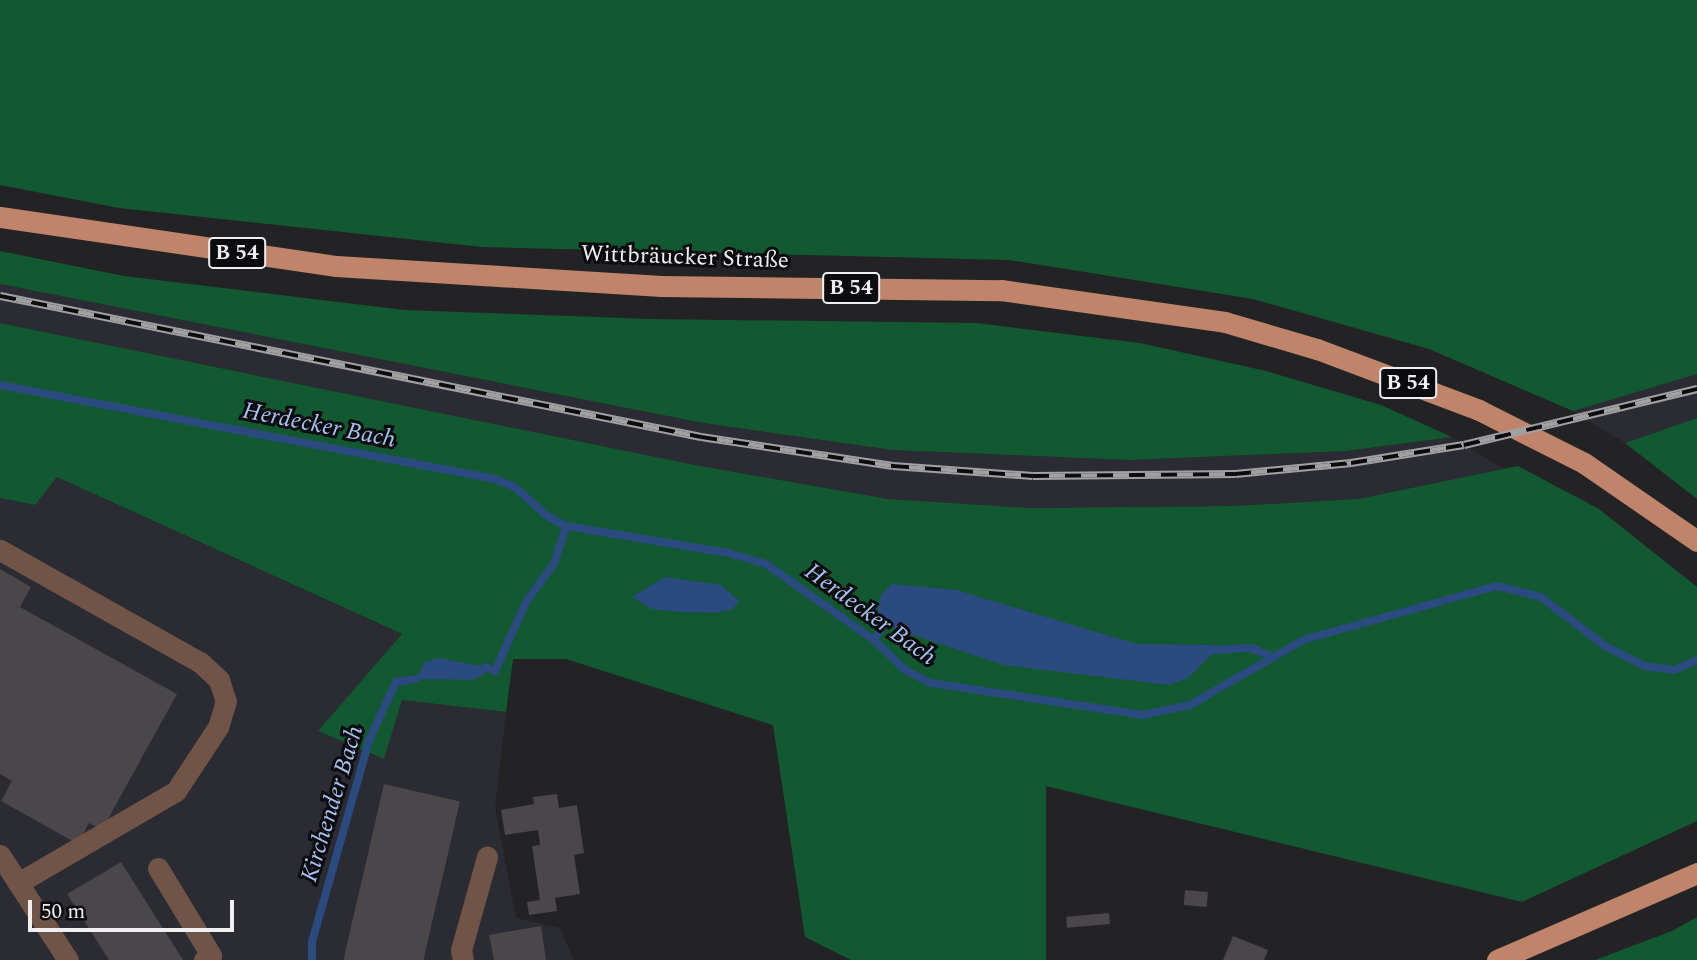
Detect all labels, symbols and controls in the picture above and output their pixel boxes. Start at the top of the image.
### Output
road number: B 54 [207,236,267,270]
street label: Wittbräucker Straße [581,241,789,275]
road number: B 54 [821,270,881,306]
road number: B 54 [1378,366,1438,400]
water label: Herdecker Bach [240,397,398,455]
water label: Herdecker Bach [799,558,941,672]
water label: Kirchender Bach [296,722,370,886]
scale bar [32,886,238,930]
text: 50 m [41,896,85,928]

